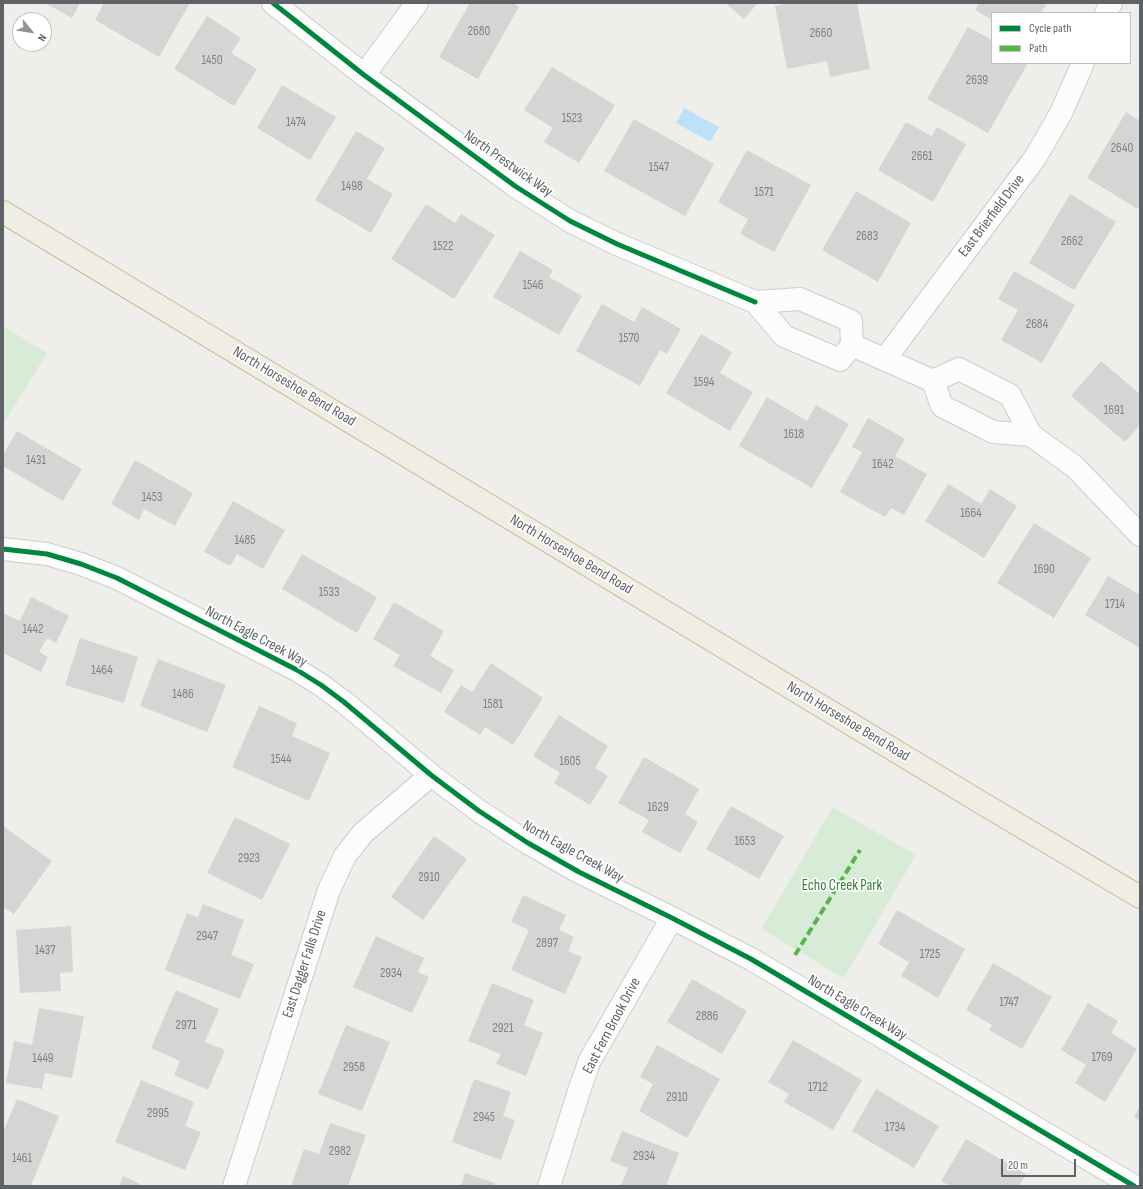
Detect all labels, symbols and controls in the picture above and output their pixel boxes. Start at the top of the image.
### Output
north arrow [12,12,52,52]
legend [991,12,1131,64]
text: Cycle path [1029,21,1071,36]
house number: 2680 [468,24,490,40]
house number: 2660 [810,26,832,42]
text: N [35,32,49,44]
text: Path [1029,41,1047,56]
house number: 1450 [201,53,223,69]
house number: 2639 [966,73,988,89]
house number: 1523 [562,111,582,127]
house number: 1474 [286,115,306,131]
street label: North Prestwick Way [460,127,556,201]
house number: 2640 [1111,141,1133,157]
house number: 2661 [911,149,933,165]
house number: 1547 [649,160,669,176]
street label: East Brierfield Drive [955,171,1029,261]
house number: 1498 [341,179,363,195]
house number: 1571 [754,185,774,201]
house number: 2683 [856,229,878,245]
house number: 2662 [1061,234,1083,250]
house number: 1522 [433,239,453,255]
house number: 1546 [523,278,543,294]
house number: 2684 [1026,317,1048,333]
house number: 1570 [619,331,639,347]
street label: North Horseshoe Bend Road [229,343,359,431]
house number: 1594 [694,375,714,391]
house number: 1691 [1104,403,1124,419]
house number: 1618 [784,427,804,443]
house number: 1431 [26,453,46,469]
house number: 1642 [872,457,894,473]
house number: 1453 [142,490,162,506]
house number: 1664 [960,506,982,522]
street label: North Horseshoe Bend Road [506,511,636,599]
house number: 1485 [235,533,255,549]
house number: 1690 [1033,562,1055,578]
house number: 1533 [319,585,339,601]
house number: 1714 [1105,597,1125,613]
street label: North Eagle Creek Way [202,603,310,671]
house number: 1442 [23,622,43,638]
house number: 1464 [91,663,113,679]
street label: North Horseshoe Bend Road [783,678,913,766]
house number: 1486 [172,687,194,703]
house number: 1581 [483,697,503,713]
house number: 1544 [271,752,291,768]
house number: 1605 [559,754,581,770]
house number: 1629 [647,800,669,816]
street label: North Eagle Creek Way [519,817,627,887]
house number: 1653 [735,834,755,850]
house number: 2923 [238,851,260,867]
house number: 2910 [418,870,440,886]
park label: Echo Creek Park [802,877,882,895]
street label: East Dagger Falls Drive [279,908,331,1020]
house number: 2947 [196,929,218,945]
house number: 2897 [536,936,558,952]
house number: 1437 [35,943,55,959]
house number: 1725 [920,947,940,963]
house number: 2934 [380,966,402,982]
street label: North Eagle Creek Way [804,971,910,1045]
street label: East Fern Brook Drive [579,975,645,1077]
house number: 1747 [999,995,1019,1011]
house number: 2886 [696,1009,718,1025]
house number: 2971 [176,1018,196,1034]
house number: 2921 [492,1021,514,1037]
house number: 1769 [1091,1050,1113,1066]
house number: 1449 [32,1051,54,1067]
house number: 2958 [343,1060,365,1076]
house number: 1712 [808,1080,828,1096]
house number: 2910 [666,1090,688,1106]
house number: 2995 [147,1106,169,1122]
house number: 2945 [473,1110,495,1126]
house number: 1734 [885,1120,905,1136]
house number: 2982 [329,1144,351,1160]
house number: 2934 [633,1149,655,1165]
house number: 1461 [12,1151,32,1167]
scale bar [1003,1151,1078,1177]
text: 20 m [1008,1158,1028,1173]

